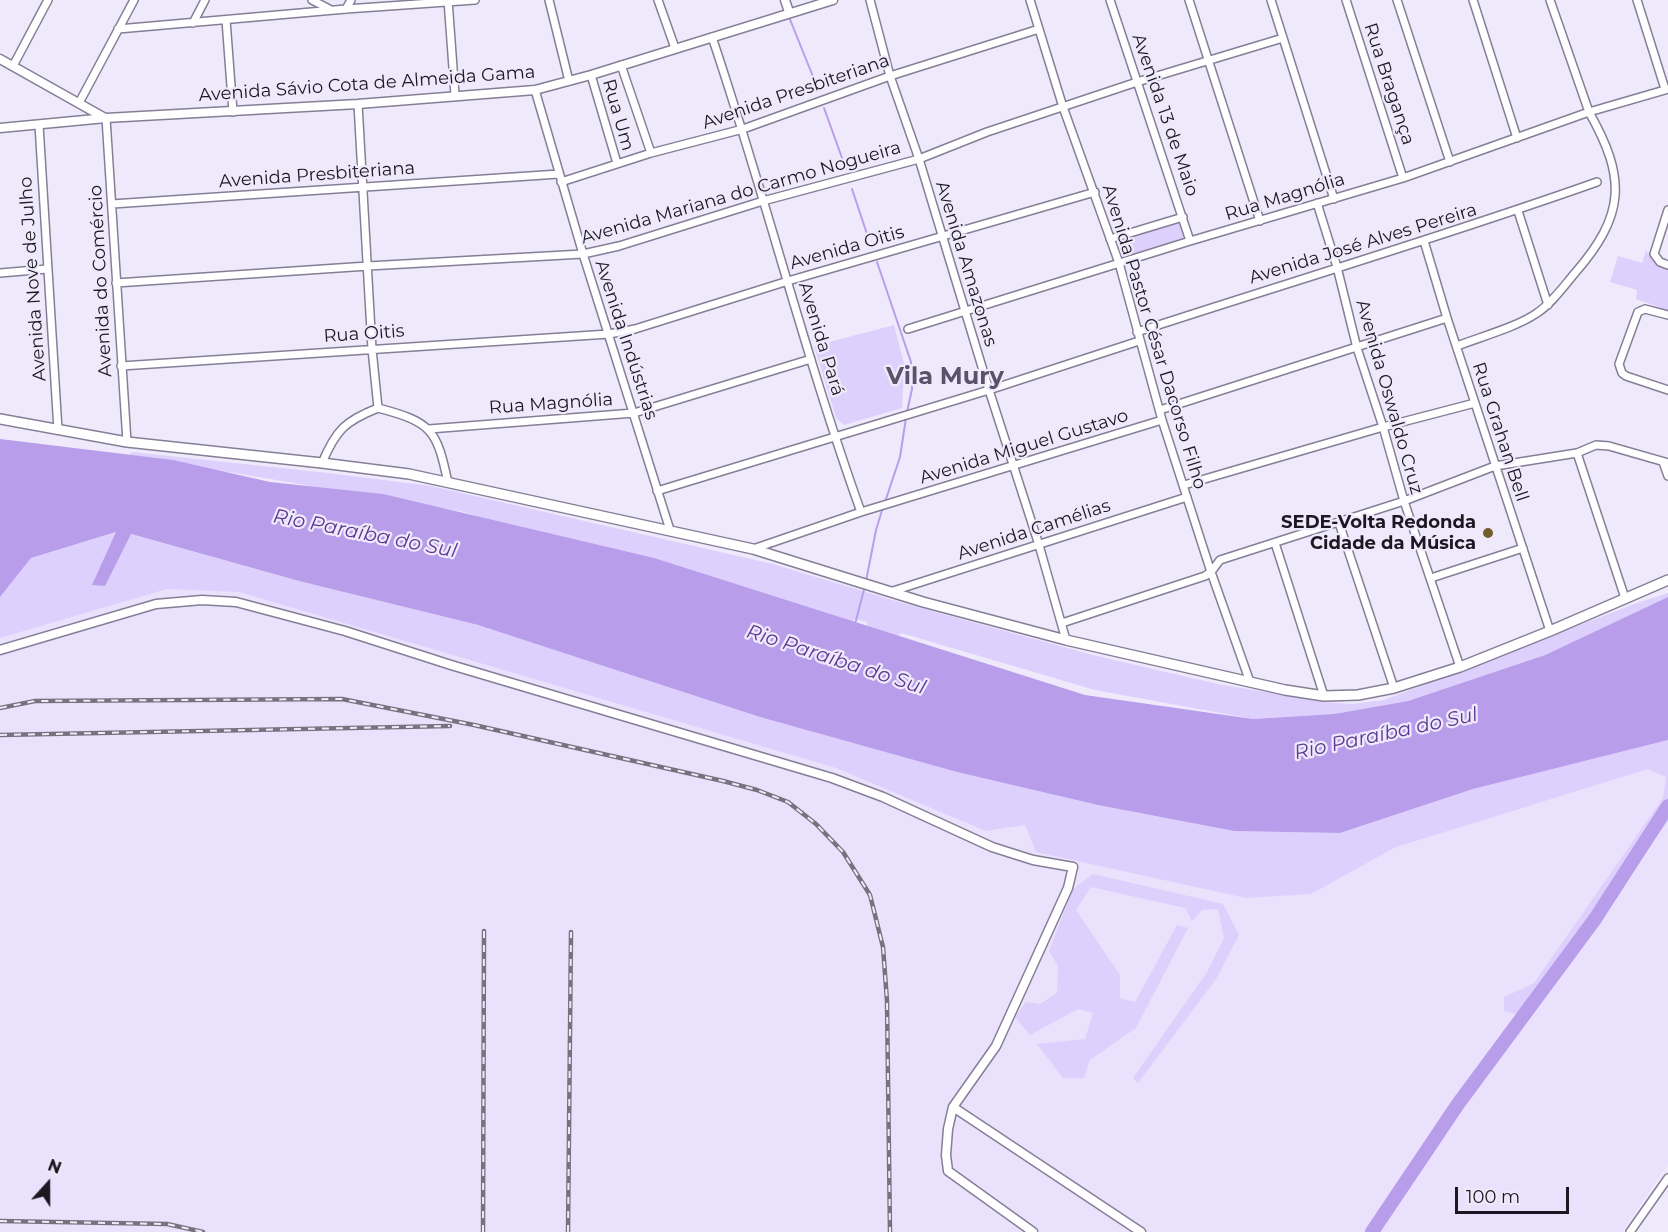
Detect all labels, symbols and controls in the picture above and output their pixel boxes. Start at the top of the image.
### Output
street label: Rua Bragança [1359,20,1419,148]
street label: Avenida 13 de Maio [1127,31,1203,199]
street label: Avenida Presbiteriana [700,50,892,134]
street label: Avenida Sávio Cota de Almeida Gama [198,61,536,107]
street label: Rua Um [597,77,639,153]
street label: Avenida Mariana do Carmo Nogueira [578,137,904,249]
street label: Avenida Presbiteriana [218,157,416,193]
street label: Rua Magnólia [1222,168,1348,226]
street label: Avenida Nove de Julho [15,176,51,382]
street label: Avenida Amazonas [931,179,1001,349]
street label: Avenida Pastor César Dacorso Filho [1097,182,1211,492]
street label: Avenida do Comércio [85,184,117,378]
street label: Avenida José Alves Pereira [1247,199,1479,289]
street label: Avenida Oitis [787,221,907,275]
street label: Avenida Indústrias [590,257,662,423]
street label: Avenida Pará [793,280,849,398]
street label: Avenida Oswaldo Cruz [1351,297,1427,497]
street label: Rua Oitis [323,320,405,348]
street label: Rua Grahan Bell [1467,360,1533,504]
district label: Vila Mury [886,363,1004,391]
street label: Rua Magnólia [488,389,614,419]
street label: Avenida Miguel Gustavo [917,405,1131,489]
street label: Avenida Camélias [955,495,1113,565]
water label: Rio Paraíba do Sul [271,504,459,564]
place label: SEDE-Volta Redonda Cidade da Música [1281,512,1476,554]
marker: SEDE-Volta Redonda Cidade da Música [1481,526,1495,540]
water label: Rio Paraíba do Sul [743,620,929,700]
water label: Rio Paraíba do Sul [1292,703,1480,765]
north arrow [18,1154,78,1214]
text: N [45,1156,64,1178]
scale bar [1458,1175,1572,1213]
text: 100 m [1466,1186,1520,1208]

